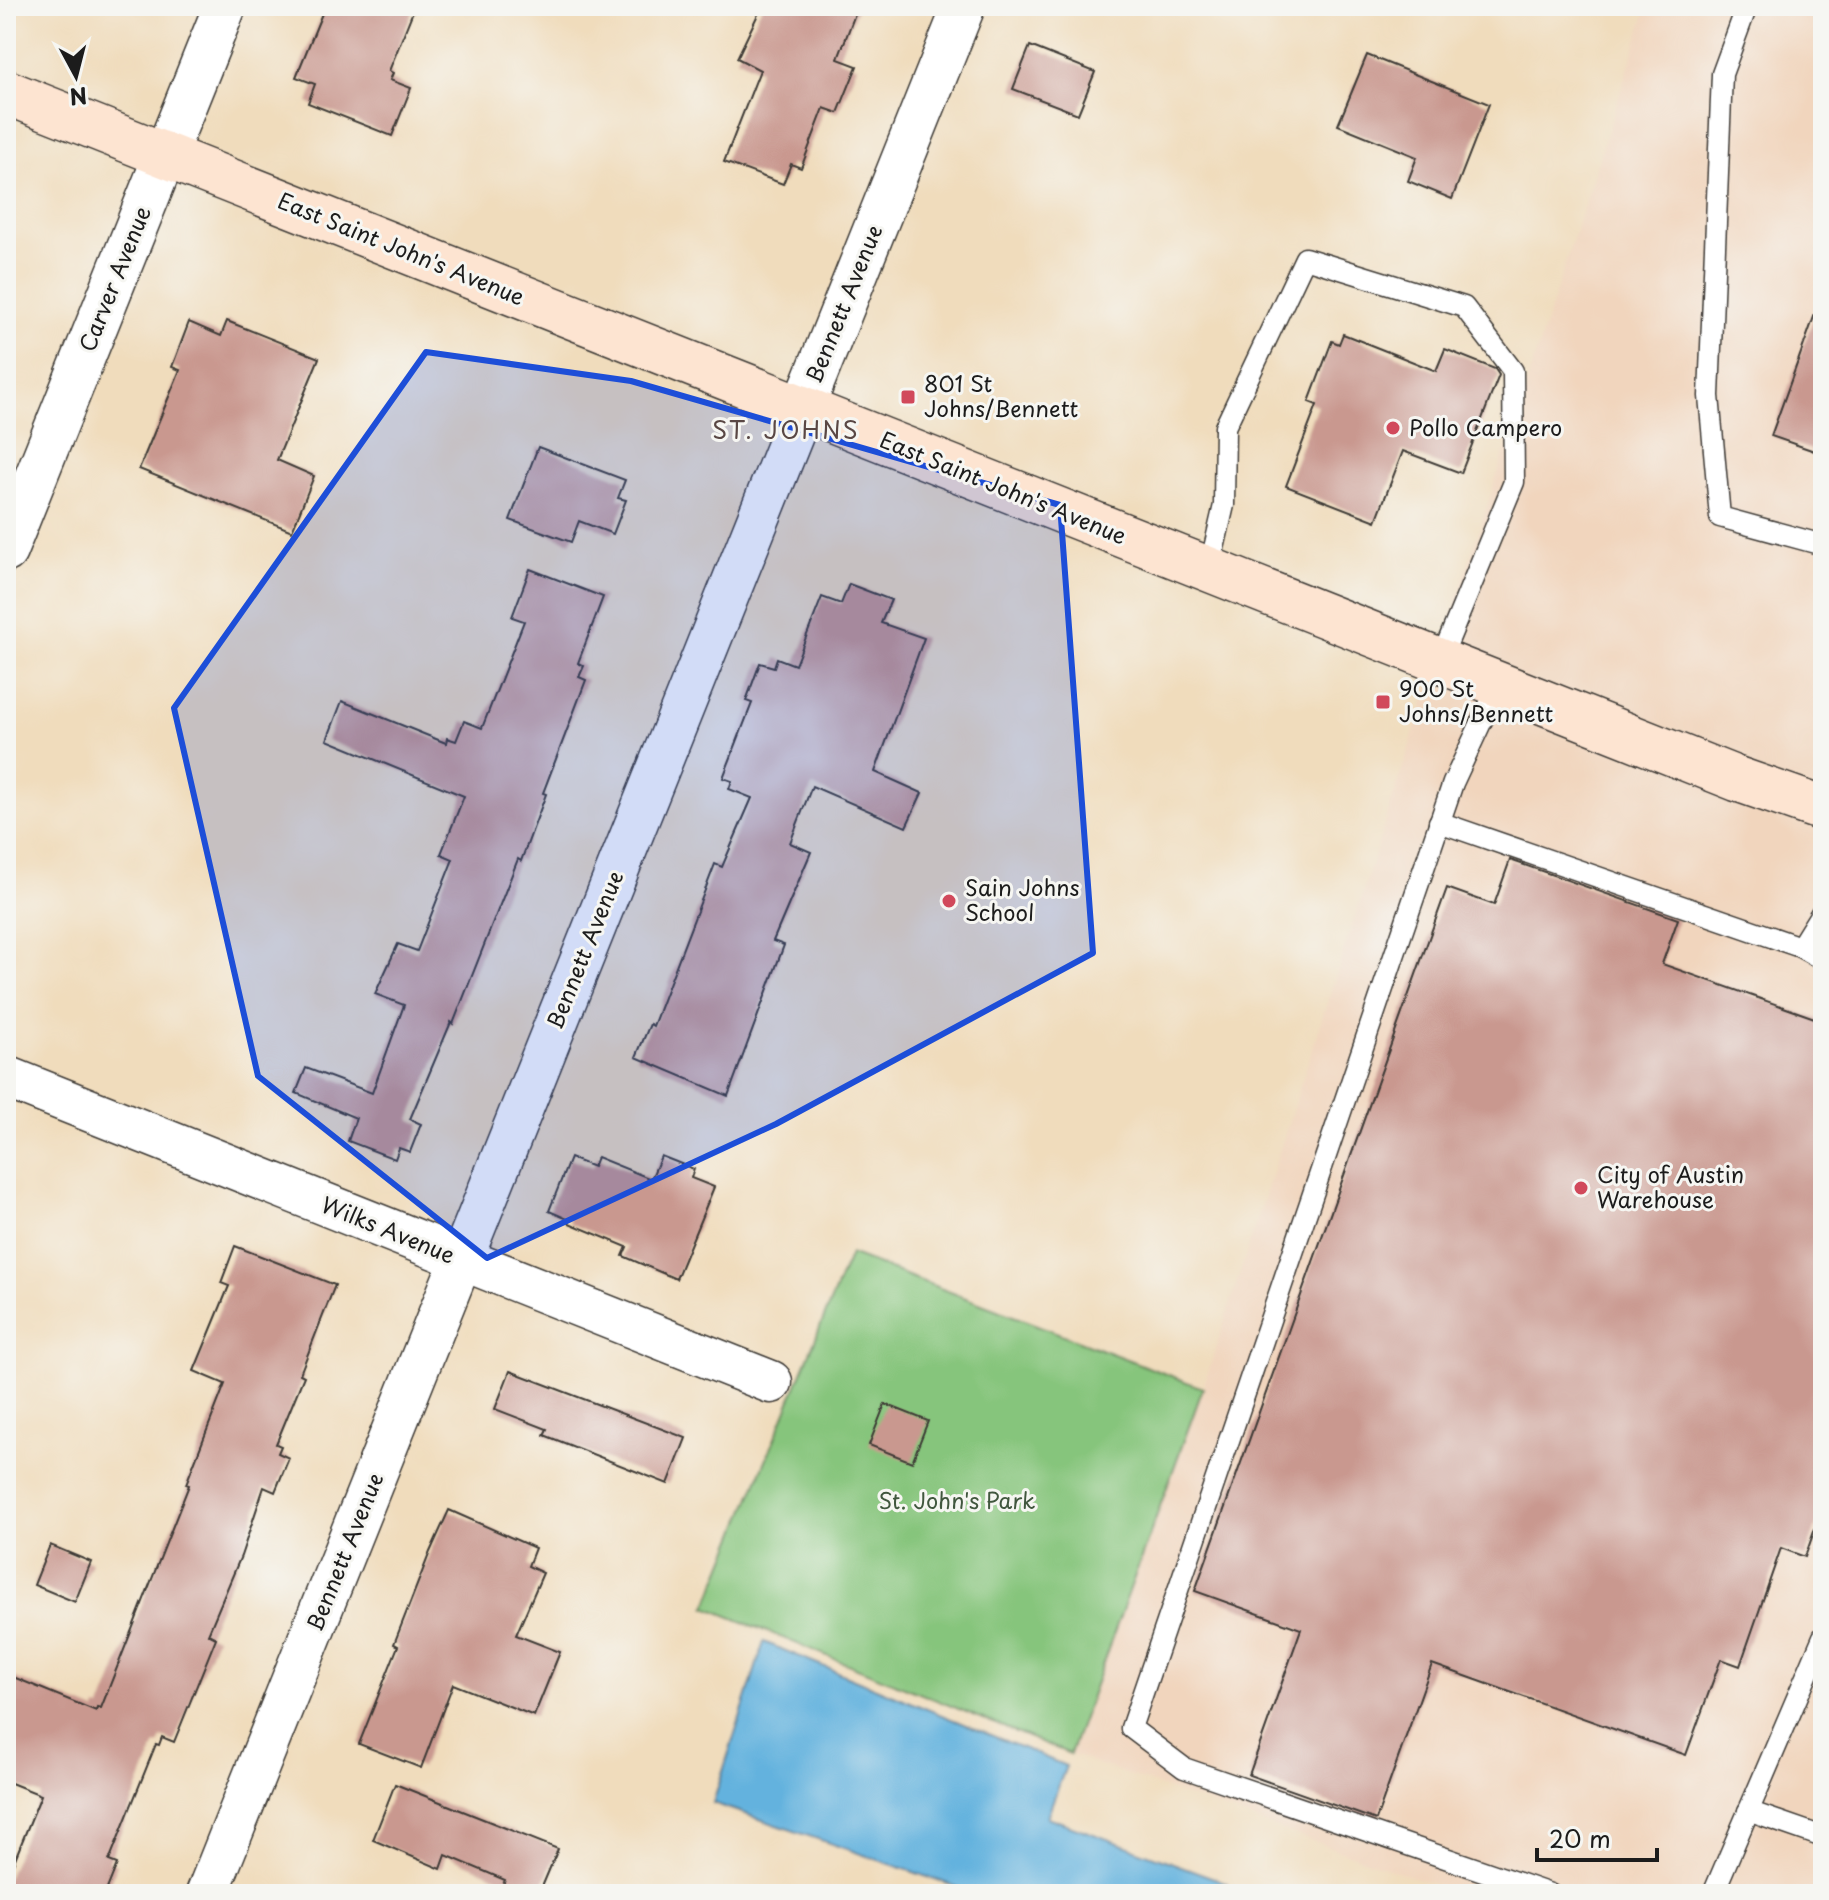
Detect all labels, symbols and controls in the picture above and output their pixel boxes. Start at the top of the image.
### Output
north arrow [36,36,116,116]
text: N [68,80,89,115]
street label: East Saint John's Avenue [273,183,530,312]
street label: Carver Avenue [69,201,158,356]
street label: Bennett Avenue [796,219,889,388]
place label: 801 St Johns/Bennett [924,366,1079,424]
marker: 801 St Johns/Bennett [899,388,917,406]
place label: Pollo Campero [1409,410,1562,443]
district label: ST. JOHNS [712,411,860,447]
marker: Pollo Campero [1384,419,1402,437]
street label: East Saint John's Avenue [875,422,1132,551]
place label: 900 St Johns/Bennett [1399,671,1554,729]
marker: 900 St Johns/Bennett [1374,693,1392,711]
street label: Bennett Avenue [537,865,630,1034]
place label: Sain Johns School [965,870,1080,928]
marker: Sain Johns School [940,892,958,910]
place label: City of Austin Warehouse [1597,1157,1744,1215]
marker: City of Austin Warehouse [1572,1179,1590,1197]
street label: Wilks Avenue [317,1187,460,1270]
street label: Bennett Avenue [297,1467,390,1636]
park label: St. John's Park [879,1483,1035,1516]
scale bar [1537,1812,1657,1862]
text: 20 m [1549,1820,1611,1856]

